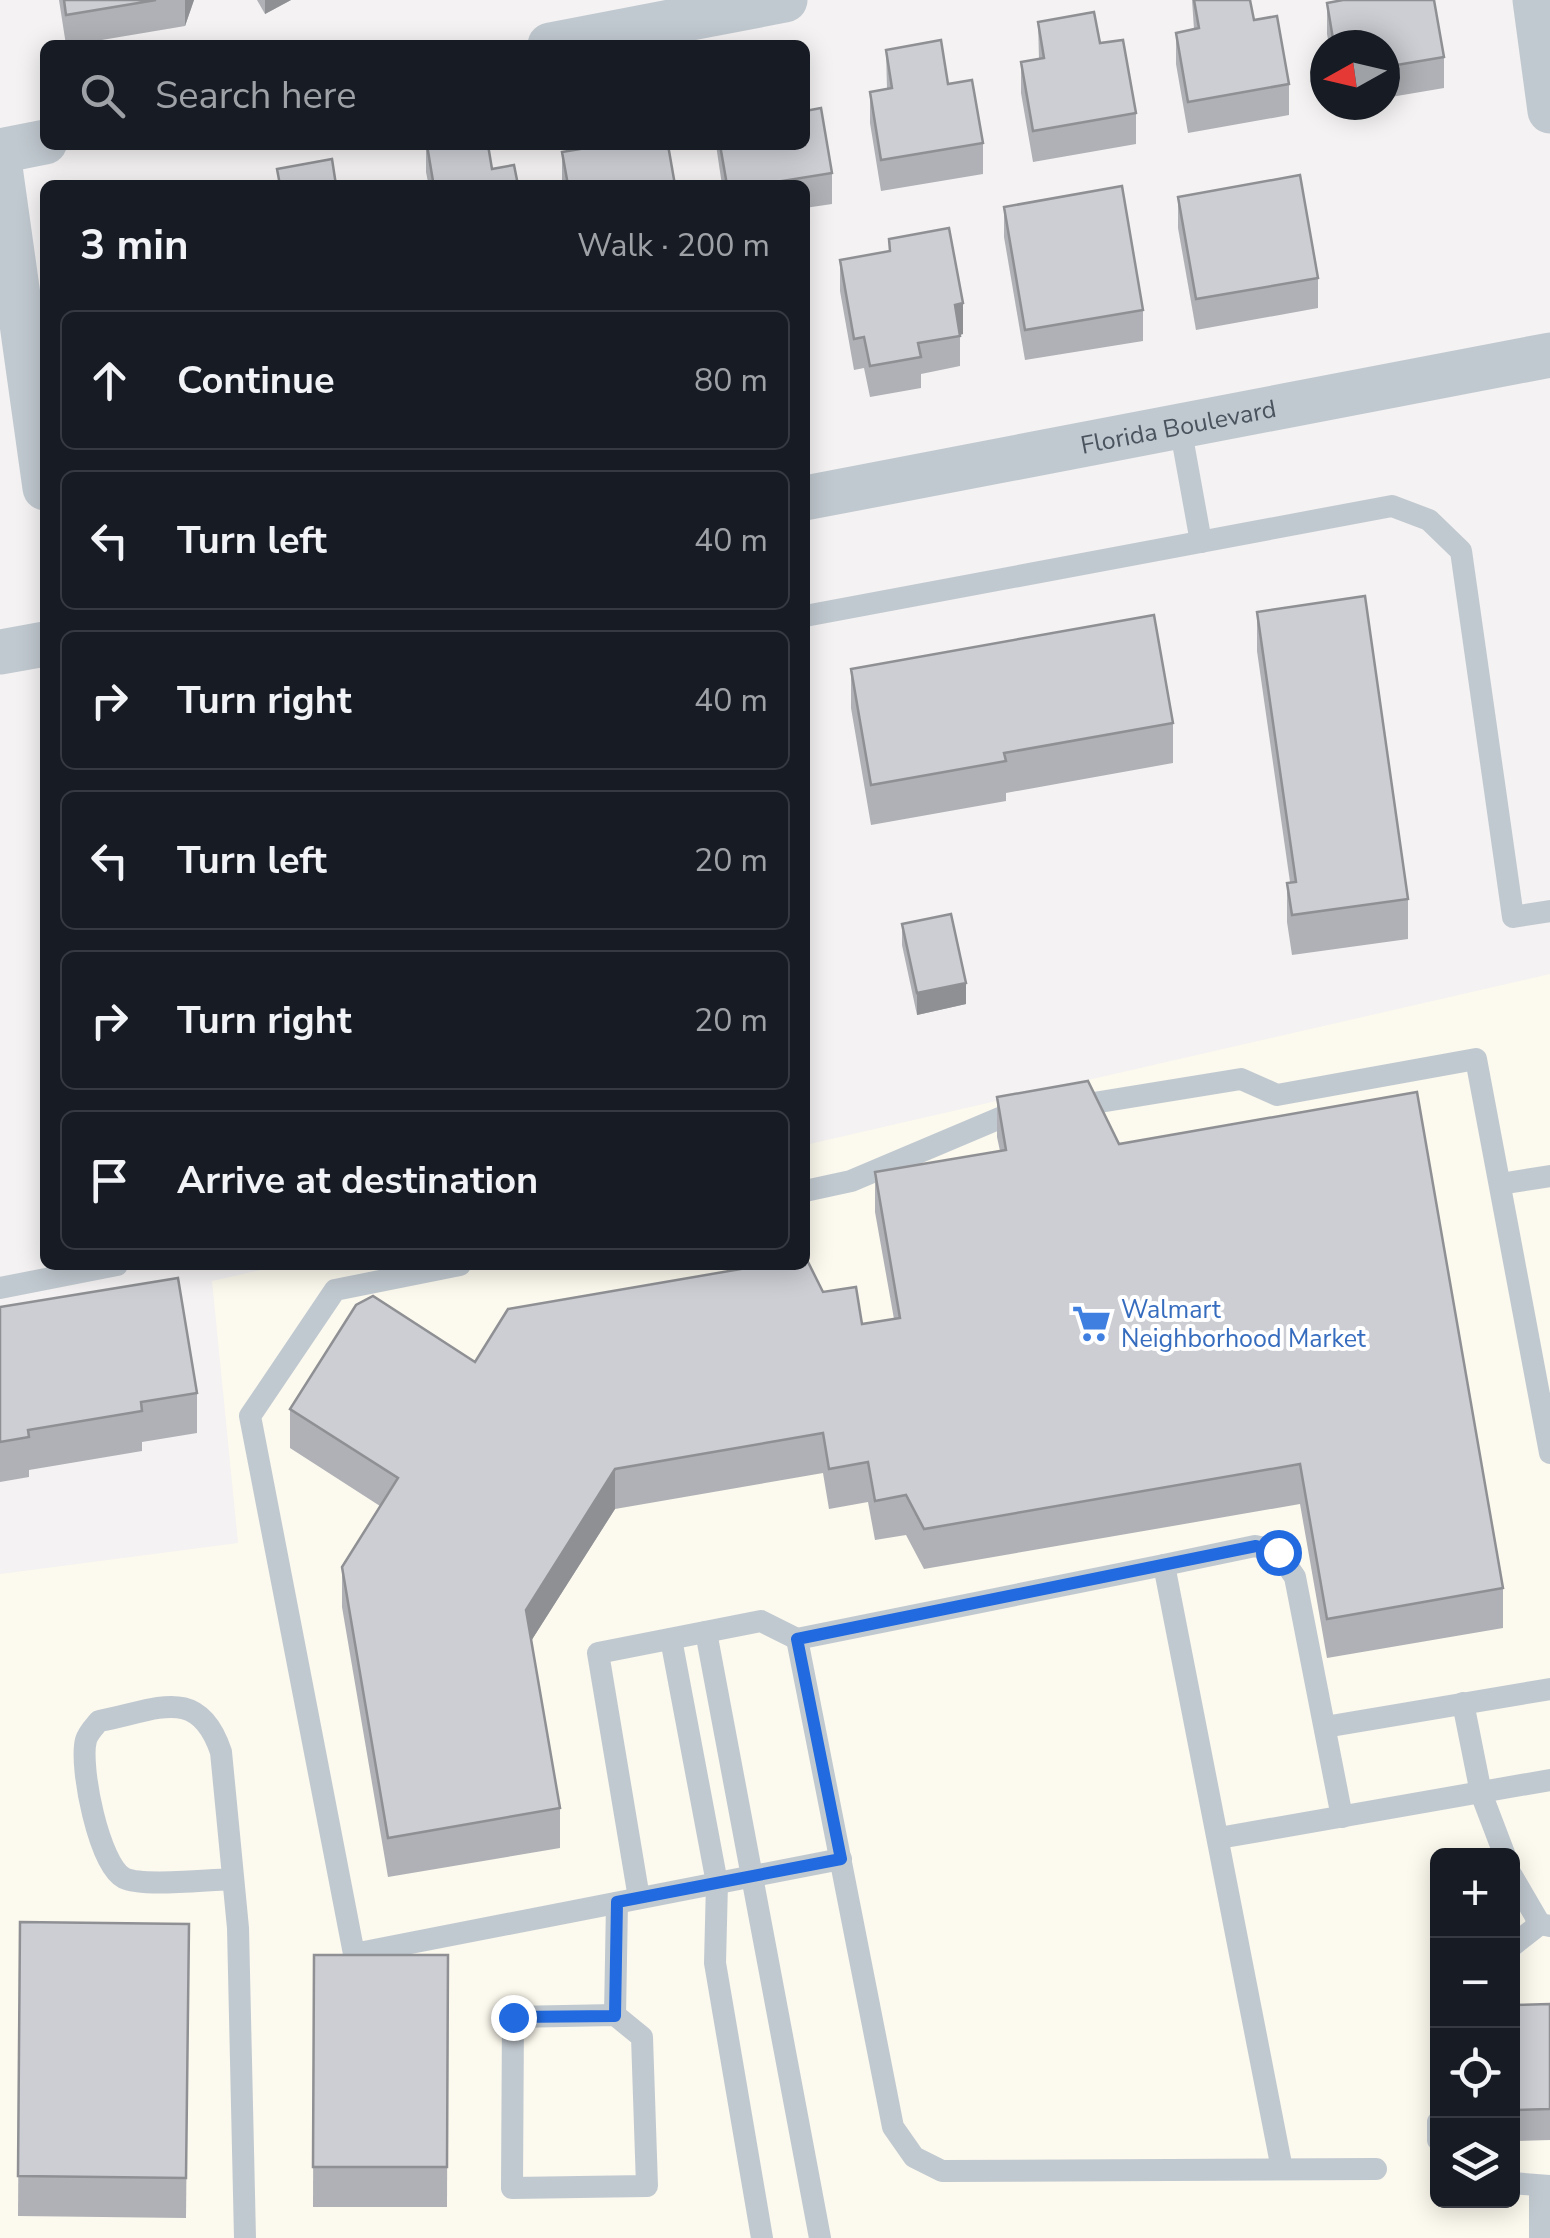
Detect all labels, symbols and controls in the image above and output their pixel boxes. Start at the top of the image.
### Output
north arrow [1310,30,1400,120]
search box [40,40,810,150]
icon: search [75,68,130,123]
text: Search here [155,70,356,121]
text: 3 min [80,217,189,274]
text: Walk · 200 m [577,224,770,267]
icon: ahead [82,353,137,408]
text: Continue [177,355,335,406]
text: 80 m [694,359,768,402]
street label: Florida Boulevard [1078,392,1279,463]
icon: left [82,513,137,568]
text: Turn left [177,515,327,566]
text: 40 m [694,519,768,562]
icon: right [82,673,137,728]
text: Turn right [177,675,352,726]
text: 40 m [694,679,768,722]
icon: left [82,833,137,888]
text: Turn left [177,835,327,886]
text: 20 m [694,839,768,882]
icon: right [82,993,137,1048]
text: Turn right [177,995,352,1046]
text: 20 m [694,999,768,1042]
icon: arrive [82,1153,137,1208]
text: Arrive at destination [177,1155,538,1206]
place label: Walmart Neighborhood Market [1121,1293,1366,1356]
supermarket icon: Walmart Neighborhood Market [1070,1302,1112,1344]
route start [1256,1530,1302,1576]
map controls [1430,1848,1520,2208]
button: + [1430,1848,1520,1938]
button: − [1430,1938,1520,2028]
route end [491,1995,537,2041]
button: locate [1430,2028,1520,2118]
button: layers [1430,2118,1520,2208]

